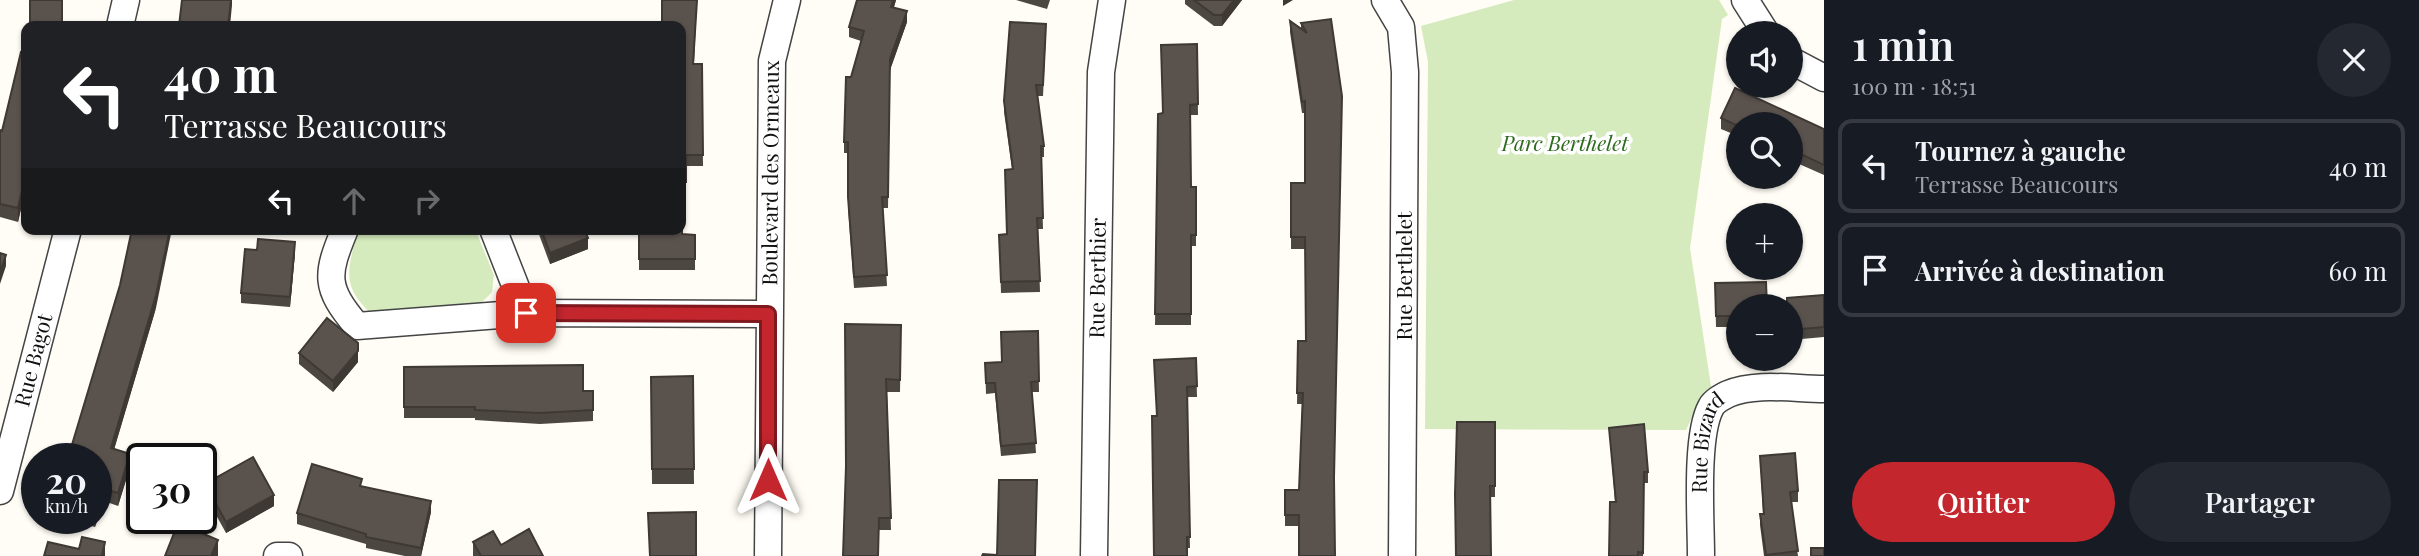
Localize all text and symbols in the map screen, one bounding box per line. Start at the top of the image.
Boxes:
text: 1 min [1852,16,1954,72]
map controls [1726,21,1803,371]
button: sound [1726,21,1803,98]
button: close [2317,23,2391,97]
text: 40 m [164,40,277,105]
icon: left [49,49,140,140]
street label: Boulevard des Ormeaux [754,60,784,286]
text: 100 m · 18:51 [1852,70,1976,101]
text: Terrasse Beaucours [164,103,447,146]
button: search [1726,112,1803,189]
park label: Parc Berthelet [1501,128,1629,156]
text: Tournez à gauche [1915,133,2126,168]
icon: left [1856,147,1894,185]
text: 40 m [2329,149,2387,184]
text: Terrasse Beaucours [1915,168,2118,199]
icon: left [262,182,300,220]
icon: ahead [335,182,373,220]
icon: right [408,182,446,220]
button: + [1726,203,1803,280]
street label: Rue Berthelet [1389,211,1417,340]
street label: Rue Berthier [1081,217,1111,339]
icon: arrive [1856,251,1894,289]
text: Arrivée à destination [1915,253,2165,288]
text: 60 m [2328,253,2387,288]
pin [496,283,556,343]
icon: arrive [507,294,545,332]
button: − [1726,294,1803,371]
street label: Rue Bagot [6,310,58,409]
street label: Rue Bizard [1684,384,1729,493]
speed limit sign: 30 [126,443,217,534]
position arrow [731,443,805,517]
text: 20 [46,456,87,503]
button: Quitter [1852,462,2115,542]
button: Partager [2129,462,2391,542]
text: km/h [45,494,88,518]

